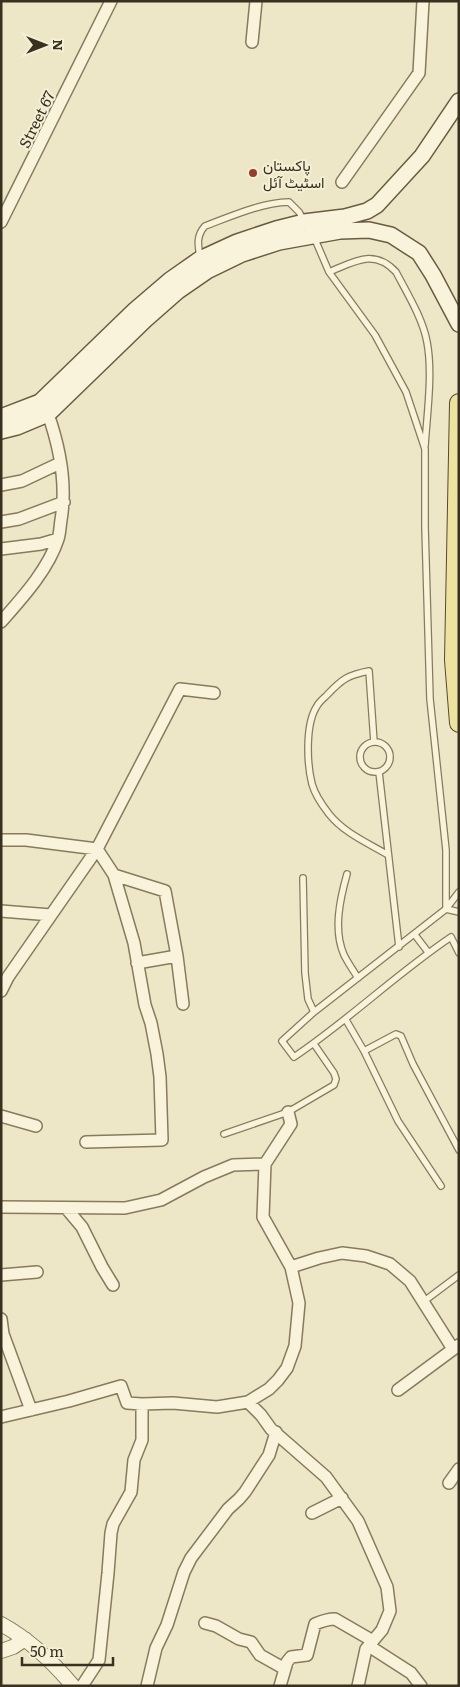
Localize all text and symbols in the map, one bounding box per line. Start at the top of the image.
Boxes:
north arrow [20,20,70,70]
text: N [49,39,69,51]
street label: Street 67 [12,86,60,152]
place label: پاکستان اسٹیٹ آئل [263,153,325,193]
marker: پاکستان اسٹیٹ آئل [247,167,259,179]
scale bar [22,1634,114,1666]
text: 50 m [30,1639,64,1662]

